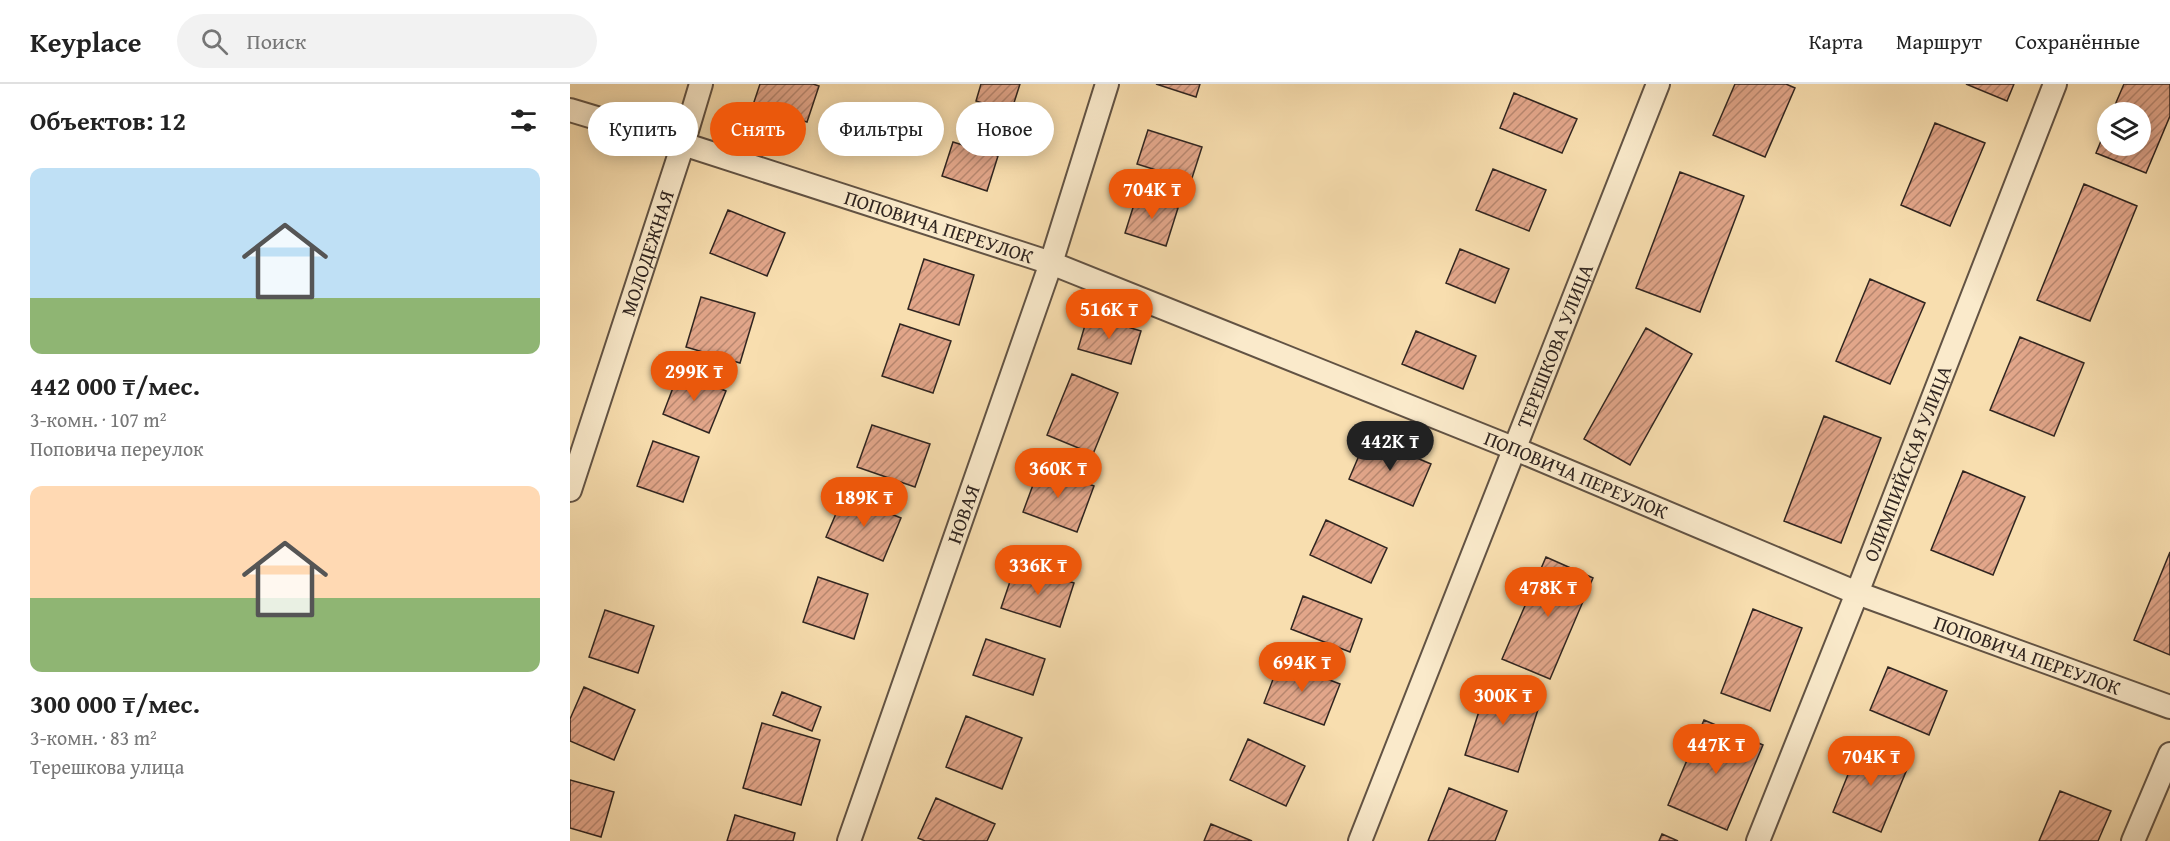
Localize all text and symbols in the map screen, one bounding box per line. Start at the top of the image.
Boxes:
search box [177,14,597,68]
text: Keyplace [30,21,141,62]
icon: search [198,25,231,58]
text: Поиск [246,25,306,57]
text: Карта [1809,26,1863,57]
text: Маршрут [1896,26,1982,57]
text: Сохранённые [2015,26,2140,57]
text: Объектов: 12 [30,101,186,140]
chip: Купить [588,102,698,156]
chip: Снять [710,102,806,156]
chip: Фильтры [818,102,944,156]
chip: Новое [956,102,1054,156]
map controls [2097,102,2151,156]
button: layers [2097,102,2151,156]
icon: filters [507,104,540,137]
pin: 704K ₸ [1103,169,1201,220]
text: 704K ₸ [1123,174,1181,203]
street label: ПОПОВИЧА ПЕРЕУЛОК [841,182,1038,271]
street label: МОЛОДЕЖНАЯ [613,186,681,320]
icon: home [231,207,339,315]
street label: ТЕРЕШКОВА УЛИЦА [1509,259,1600,432]
pin: 516K ₸ [1060,289,1158,340]
text: 516K ₸ [1080,294,1138,323]
pin: 299K ₸ [645,351,743,402]
text: 299K ₸ [665,356,723,385]
street label: ОЛИМПИЙСКАЯ УЛИЦА [1856,361,1958,566]
text: 442 000 ₸/мес. [30,366,200,405]
text: 3-комн. · 107 m² [30,405,166,434]
pin: 442K ₸ [1341,421,1439,472]
street label: ПОПОВИЧА ПЕРЕУЛОК [1480,423,1673,526]
text: 442K ₸ [1361,426,1419,455]
text: Поповича переулок [30,434,204,463]
pin: 360K ₸ [1009,448,1107,499]
text: 360K ₸ [1029,453,1087,482]
pin: 189K ₸ [815,477,913,528]
street label: НОВАЯ [939,481,986,548]
text: 189K ₸ [835,482,893,511]
icon: home [231,525,339,633]
pin: 336K ₸ [989,545,1087,596]
text: 336K ₸ [1009,550,1067,579]
pin: 478K ₸ [1499,567,1597,618]
text: 478K ₸ [1519,572,1577,601]
street label: ПОПОВИЧА ПЕРЕУЛОК [1930,607,2126,702]
pin: 694K ₸ [1253,642,1351,693]
text: 694K ₸ [1273,647,1331,676]
pin: 300K ₸ [1454,675,1552,726]
text: 300K ₸ [1474,680,1532,709]
text: 300 000 ₸/мес. [30,684,200,723]
text: 3-комн. · 83 m² [30,723,157,752]
pin: 447K ₸ [1667,724,1765,775]
text: 447K ₸ [1687,729,1745,758]
pin: 704K ₸ [1822,736,1920,787]
text: 704K ₸ [1842,741,1900,770]
text: Терешкова улица [30,752,184,781]

